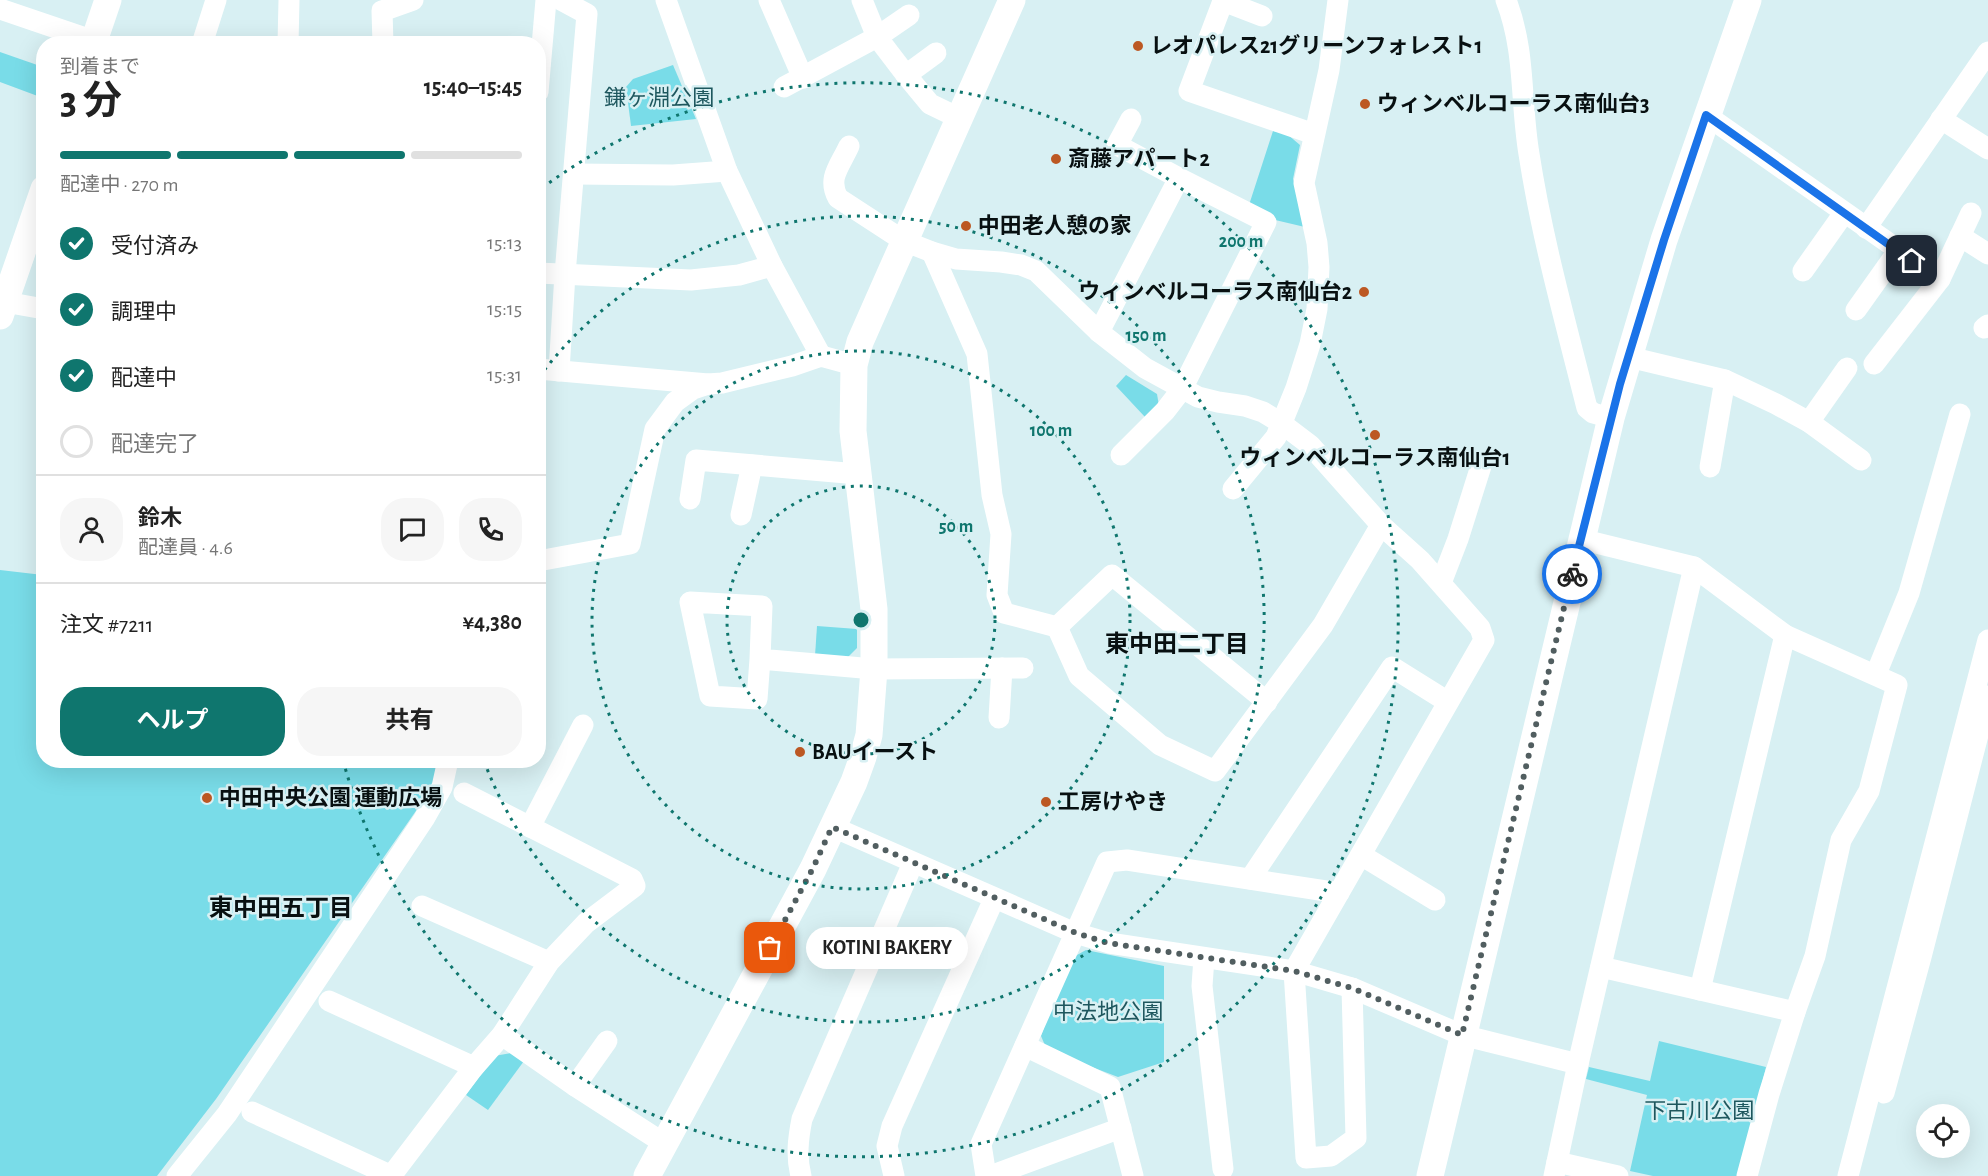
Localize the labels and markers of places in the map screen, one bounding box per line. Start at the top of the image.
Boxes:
place label: レオパレス21グリーンフォレスト1 [1150,33,1482,57]
marker: レオパレス21グリーンフォレスト1 [1131,39,1145,53]
place label: ウィンベルコーラス南仙台3 [1377,92,1650,115]
marker: ウィンベルコーラス南仙台3 [1358,97,1372,111]
place label: 斎藤アパート2 [1068,147,1210,170]
marker: 斎藤アパート2 [1049,152,1063,166]
place label: 中田老人憩の家 [978,214,1132,237]
marker: 中田老人憩の家 [959,219,973,233]
pin [1886,235,1937,286]
place label: ウィンベルコーラス南仙台2 [1079,280,1352,303]
marker: ウィンベルコーラス南仙台2 [1357,285,1371,299]
marker: ウィンベルコーラス南仙台1 [1368,428,1382,442]
place label: ウィンベルコーラス南仙台1 [1239,446,1511,469]
centre of rings [851,610,871,630]
place label: BAUイースト [812,741,938,763]
marker: BAUイースト [793,745,807,759]
place label: 中田中央公園 運動広場 [219,786,442,809]
place label: 工房けやき [1058,790,1168,813]
marker: 中田中央公園 運動広場 [200,791,214,805]
marker: 工房けやき [1039,795,1053,809]
pin [744,922,795,973]
callout: KOTINI BAKERY [806,927,968,969]

